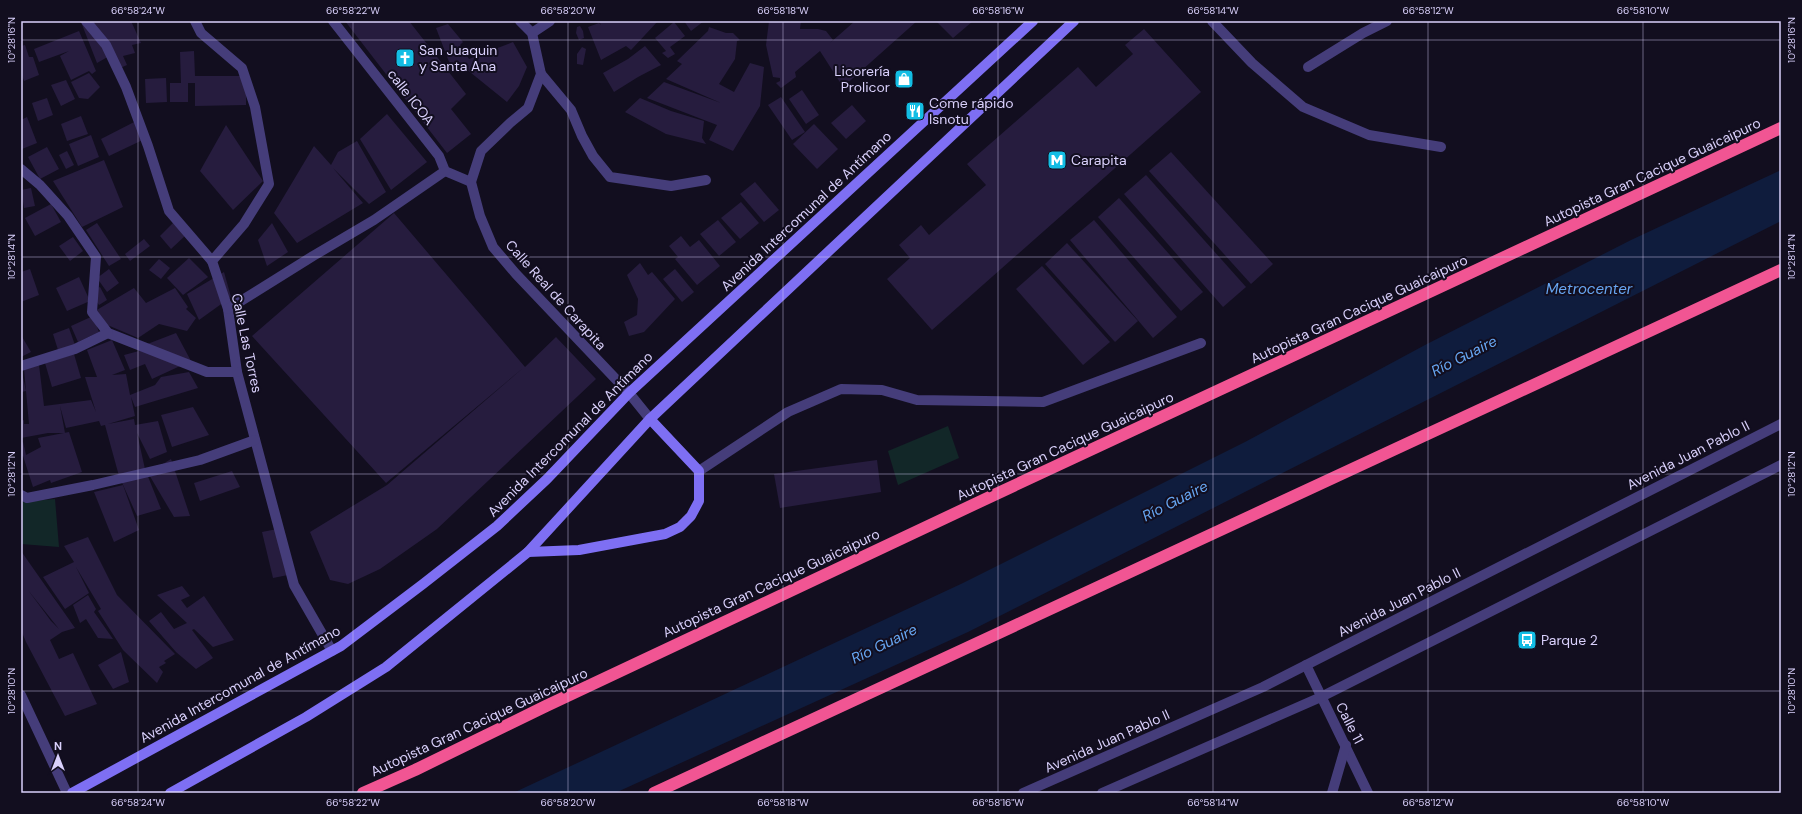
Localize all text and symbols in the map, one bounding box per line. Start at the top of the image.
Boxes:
text: 66°58'24"W [111,4,165,17]
text: 66°58'22"W [326,4,380,17]
text: 66°58'20"W [541,4,596,17]
text: 66°58'18"W [757,4,809,17]
text: 66°58'16"W [972,4,1024,17]
text: 66°58'14"W [1187,4,1239,17]
text: 66°58'12"W [1402,4,1454,17]
text: 66°58'10"W [1617,4,1669,17]
text: 10°28'16"N [5,17,18,63]
text: 10°28'16"N [1785,17,1798,63]
place label: San Juaquin y Santa Ana [419,41,497,75]
church icon: San Juaquin y Santa Ana [394,47,416,69]
place label: Licorería Prolicor [834,62,890,96]
street label: calle ICOA [383,65,439,129]
shop icon: Licorería Prolicor [893,68,915,90]
place label: Come rápido Isnotu [929,94,1014,128]
restaurant icon: Come rápido Isnotu [904,100,926,122]
street label: Autopista Gran Cacique Guaicaipuro [1540,114,1764,230]
street label: Avenida Intercomunal de Antímano [717,127,895,295]
metro station icon: Carapita [1046,149,1068,171]
place label: Carapita [1071,151,1127,169]
text: 10°28'14"N [5,234,18,280]
text: 10°28'14"N [1785,234,1798,280]
street label: Calle Real de Carapita [502,236,610,354]
street label: Autopista Gran Cacique Guaicaipuro [1247,251,1471,367]
water label: Metrocenter [1546,279,1633,299]
street label: Calle Las Torres [228,292,266,394]
water label: Río Guaire [1428,331,1501,381]
street label: Avenida Intercomunal de Antímano [483,347,657,521]
street label: Autopista Gran Cacique Guaicaipuro [953,388,1177,504]
street label: Avenida Juan Pablo II [1624,416,1752,494]
text: 10°28'12"N [5,451,18,497]
text: 10°28'12"N [1785,451,1798,497]
water label: Río Guaire [1139,476,1212,526]
street label: Autopista Gran Cacique Guaicaipuro [659,525,883,641]
street label: Avenida Juan Pablo II [1335,563,1463,641]
water label: Río Guaire [848,619,921,669]
street label: Avenida Intercomunal de Antímano [137,621,343,747]
bus stop icon: Parque 2 [1516,629,1538,651]
place label: Parque 2 [1541,631,1598,649]
street label: Autopista Gran Cacique Guaicaipuro [367,664,591,780]
text: 10°28'10"N [5,668,18,714]
text: 10°28'10"N [1785,668,1798,714]
street label: Calle 11 [1332,699,1368,747]
street label: Avenida Juan Pablo II [1042,705,1172,777]
north arrow [38,736,78,776]
text: N [54,739,62,753]
text: 66°58'24"W [111,796,165,809]
text: 66°58'22"W [326,796,380,809]
text: 66°58'20"W [541,796,596,809]
text: 66°58'18"W [757,796,809,809]
text: 66°58'16"W [972,796,1024,809]
text: 66°58'14"W [1187,796,1239,809]
text: 66°58'12"W [1402,796,1454,809]
text: 66°58'10"W [1617,796,1669,809]

